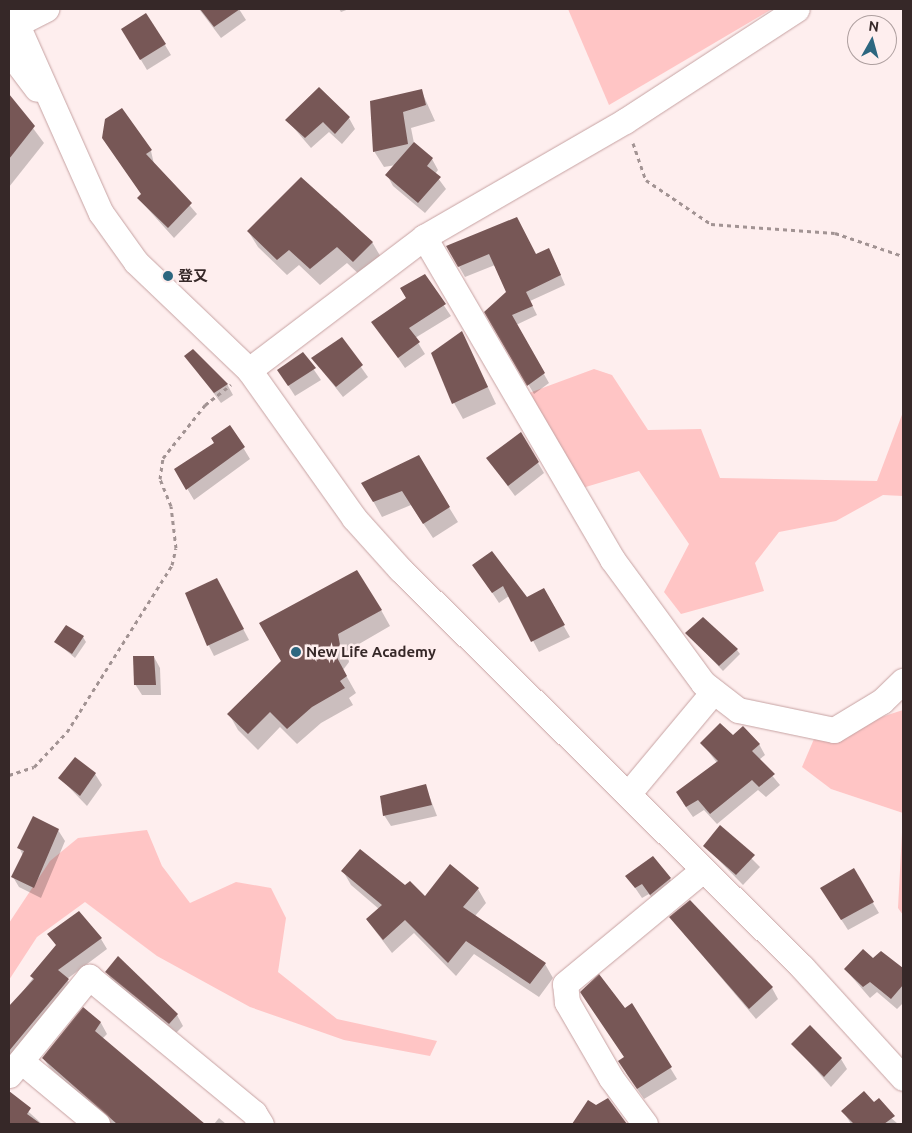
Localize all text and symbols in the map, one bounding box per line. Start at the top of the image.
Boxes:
north arrow [847,15,897,65]
text: N [868,18,880,35]
place label: 登又 [178,267,208,285]
marker: 登又 [162,270,174,282]
place label: New Life Academy [306,643,436,661]
marker: New Life Academy [290,646,302,658]

